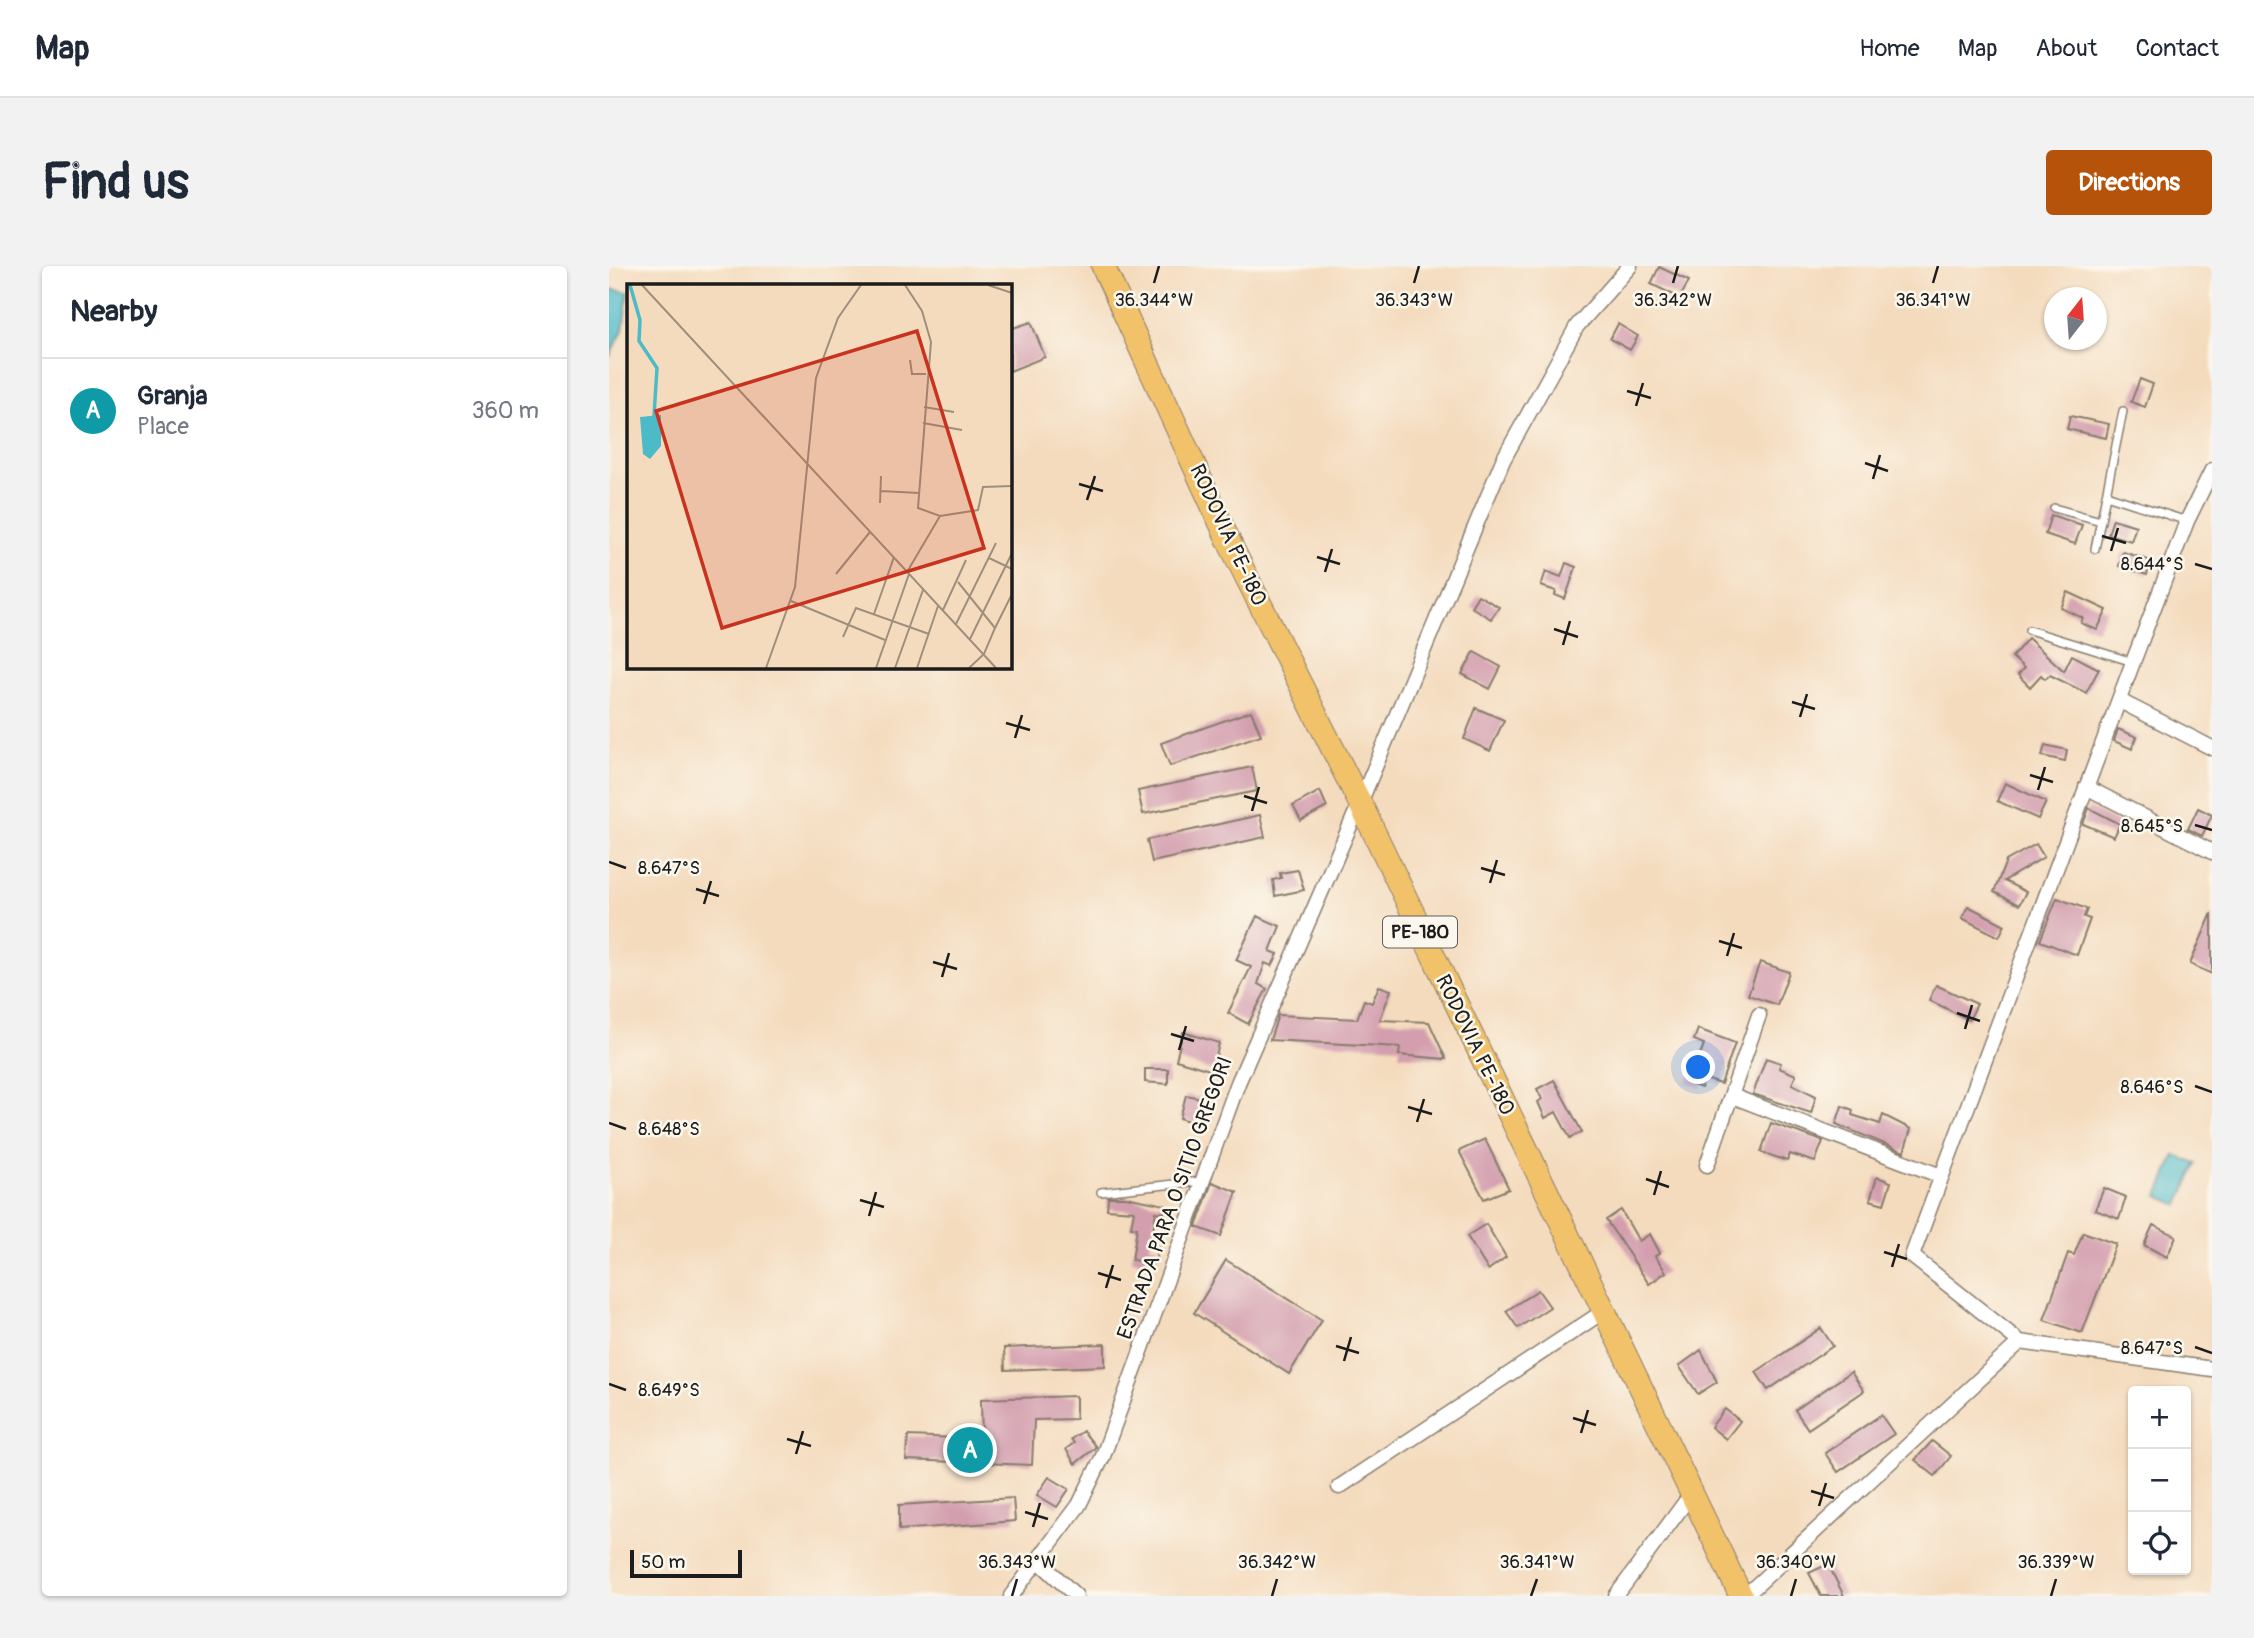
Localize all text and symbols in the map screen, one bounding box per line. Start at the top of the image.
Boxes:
text: Map [35,28,90,69]
text: Home [1859,34,1920,63]
text: Map [1958,34,1998,63]
text: About [2036,34,2098,63]
text: Contact [2136,34,2219,63]
button: Directions [2046,150,2212,215]
text: Find us [42,152,189,213]
inset map [627,284,1011,668]
north arrow [2044,287,2107,350]
text: 36.344°W [1115,289,1193,312]
text: 36.343°W [1375,289,1453,312]
text: 36.342°W [1634,289,1712,312]
text: 36.341°W [1895,289,1971,312]
text: Nearby [70,293,157,330]
text: Granja [137,380,208,412]
text: A [86,396,100,425]
text: 360 m [472,396,539,425]
text: Place [137,412,189,441]
street label: RODOVIA PE-180 [1183,460,1273,610]
text: 8.644°S [2121,553,2183,576]
text: 8.645°S [2121,815,2183,838]
text: 8.647°S [638,857,700,880]
road number: PE-180 [1383,916,1457,947]
street label: RODOVIA PE-180 [1429,970,1521,1120]
your location [1681,1050,1715,1084]
street label: ESTRADA PARA O SITIO GREGORI [1111,1053,1239,1343]
text: 8.646°S [2121,1076,2183,1099]
text: 8.648°S [638,1118,700,1141]
text: 8.647°S [2121,1337,2183,1360]
text: 8.649°S [638,1379,700,1402]
map controls [2128,1386,2191,1575]
button: + [2128,1386,2191,1449]
pin: A [947,1424,993,1476]
button: − [2128,1449,2191,1512]
button: locate [2128,1512,2191,1575]
scale bar [630,1547,742,1579]
text: 50 m [641,1550,685,1574]
text: 36.343°W [978,1551,1056,1574]
text: 36.342°W [1238,1551,1316,1574]
text: 36.341°W [1499,1551,1575,1574]
text: 36.340°W [1756,1551,1836,1574]
text: 36.339°W [2017,1551,2095,1574]

